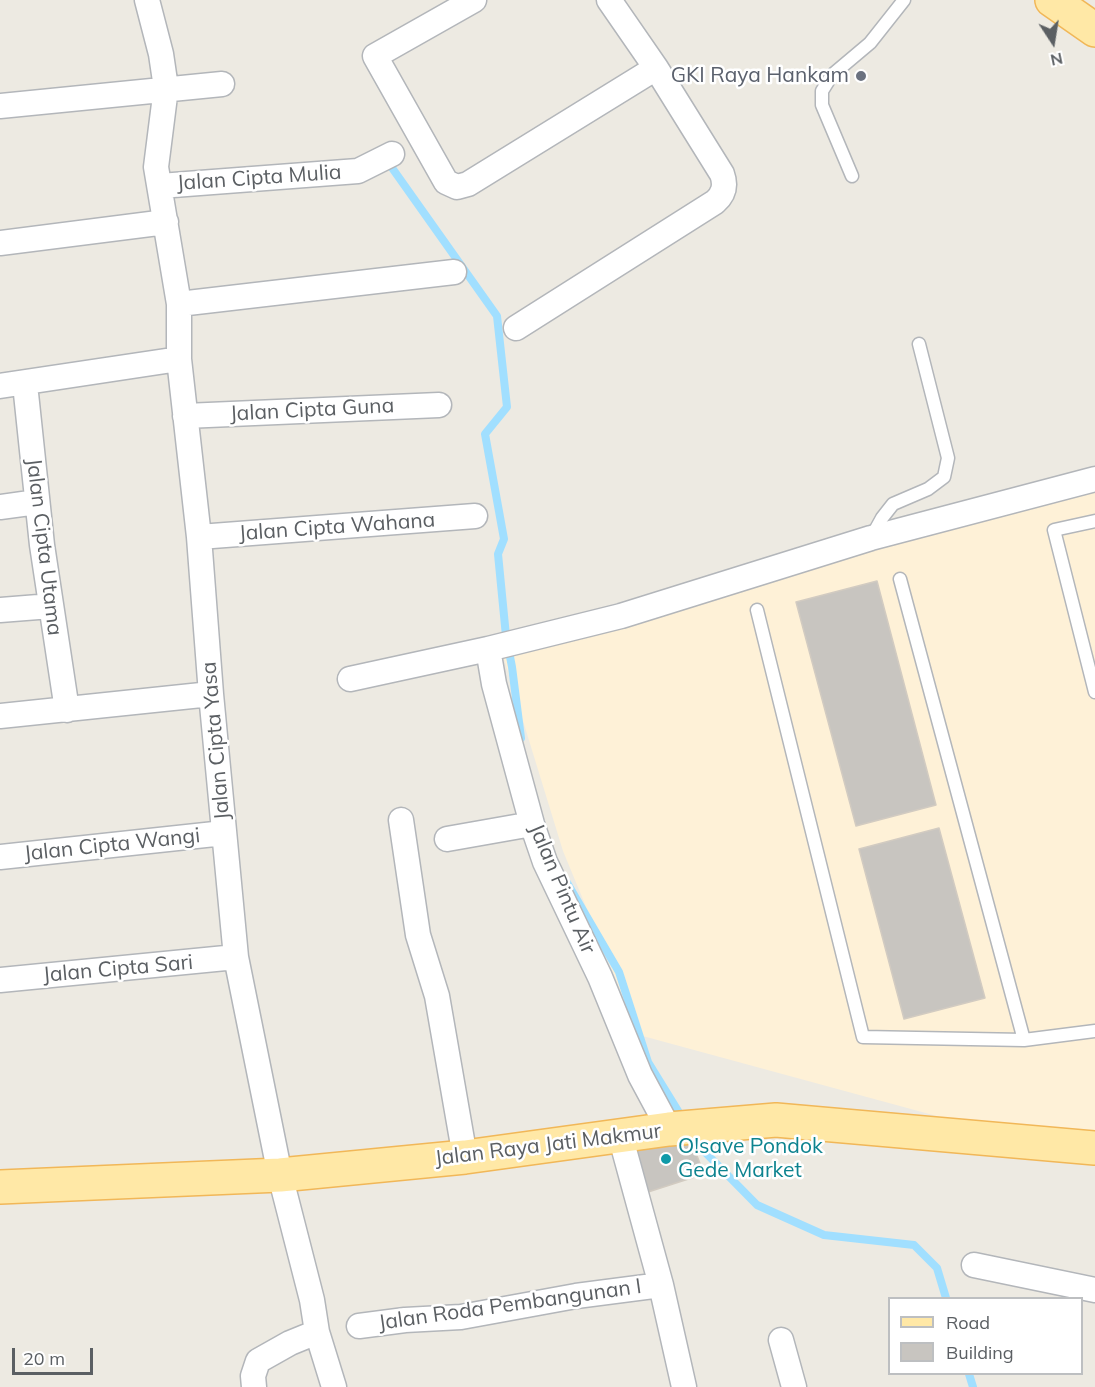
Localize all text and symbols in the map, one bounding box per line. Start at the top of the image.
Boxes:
north arrow [1023,12,1083,72]
text: N [1049,49,1065,71]
place label: GKI Raya Hankam [671,63,849,89]
marker: GKI Raya Hankam [854,69,868,83]
street label: Jalan Cipta Mulia [176,160,342,196]
street label: Jalan Cipta Guna [229,393,395,427]
street label: Jalan Cipta Utama [21,457,67,637]
street label: Jalan Cipta Wahana [238,508,436,546]
street label: Jalan Cipta Yasa [197,661,235,821]
street label: Jalan Pintu Air [523,820,601,958]
street label: Jalan Cipta Wangi [23,823,201,867]
street label: Jalan Cipta Sari [42,950,194,988]
street label: Jalan Raya Jati Makmur [433,1119,663,1171]
place label: O!save Pondok Gede Market [678,1134,823,1184]
marker: O!save Pondok Gede Market [659,1152,673,1166]
street label: Jalan Roda Pembangunan I [377,1274,643,1336]
legend [888,1297,1083,1375]
text: Road [946,1311,990,1334]
scale bar [15,1336,96,1374]
text: Building [946,1341,1014,1364]
text: 20 m [23,1347,65,1370]

